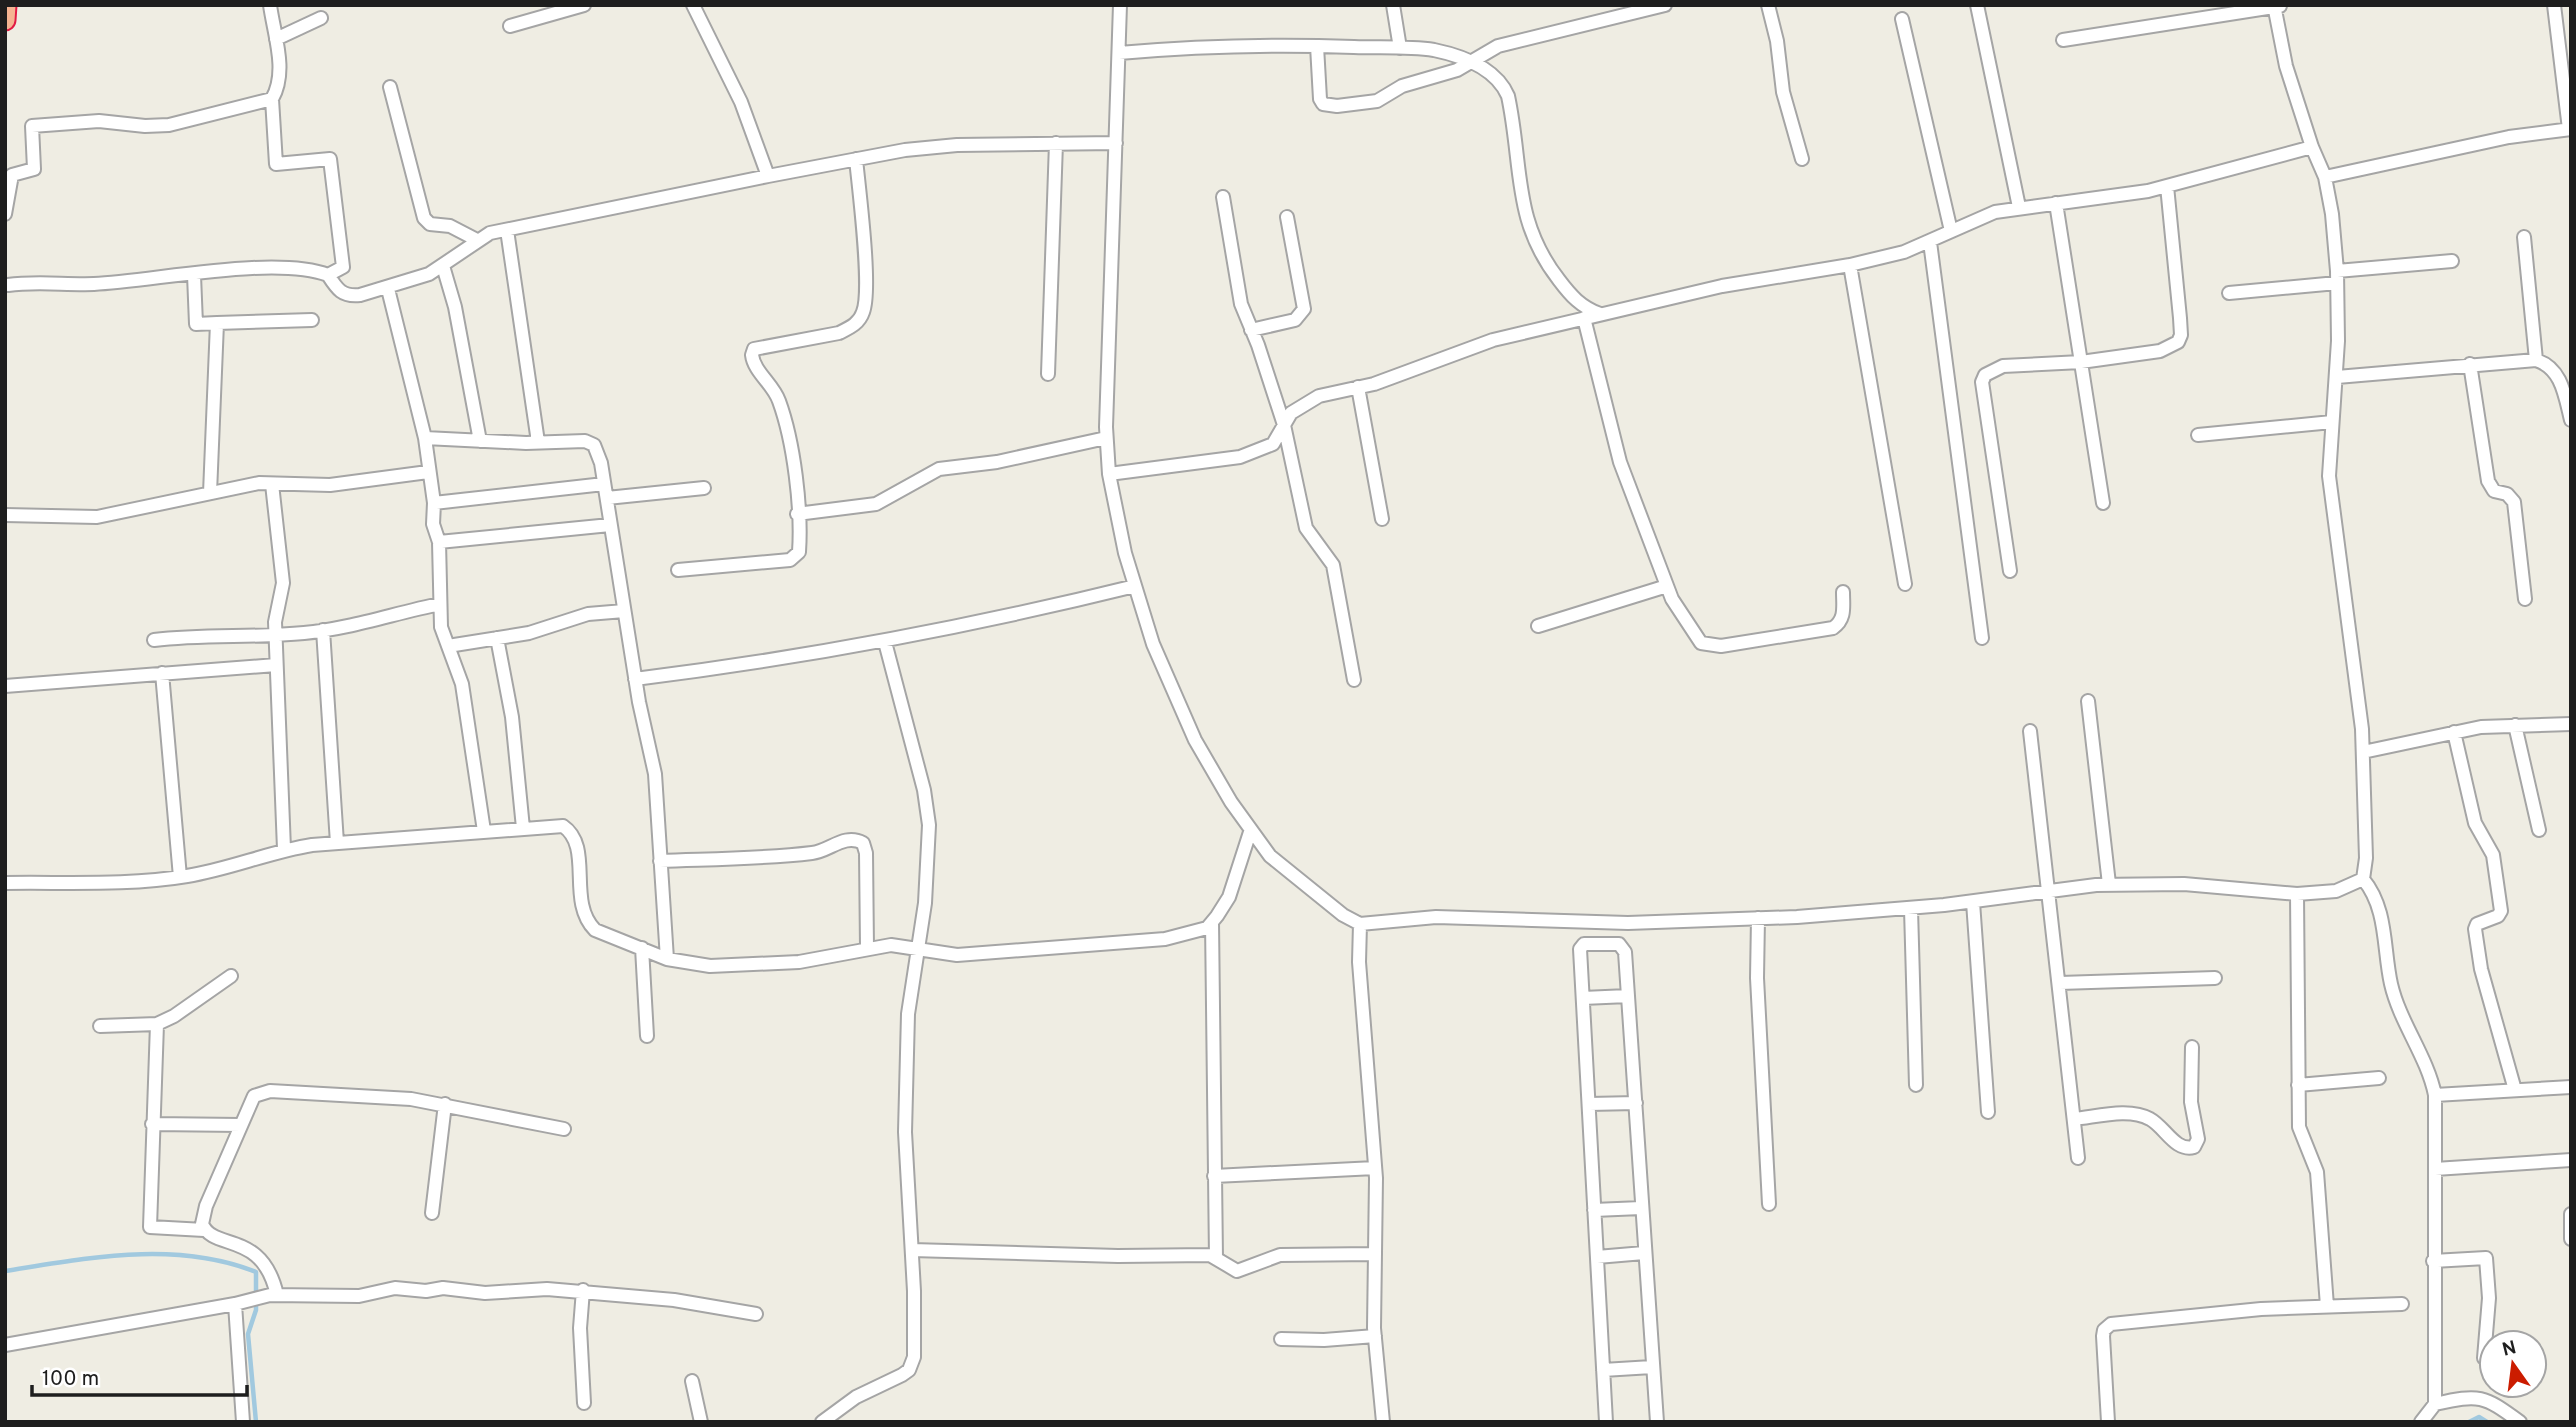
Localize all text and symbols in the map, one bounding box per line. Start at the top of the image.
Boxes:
north arrow [2478,1329,2548,1399]
text: N [2500,1336,2519,1363]
scale bar [32,1354,247,1398]
text: 100 m [42,1366,99,1393]

